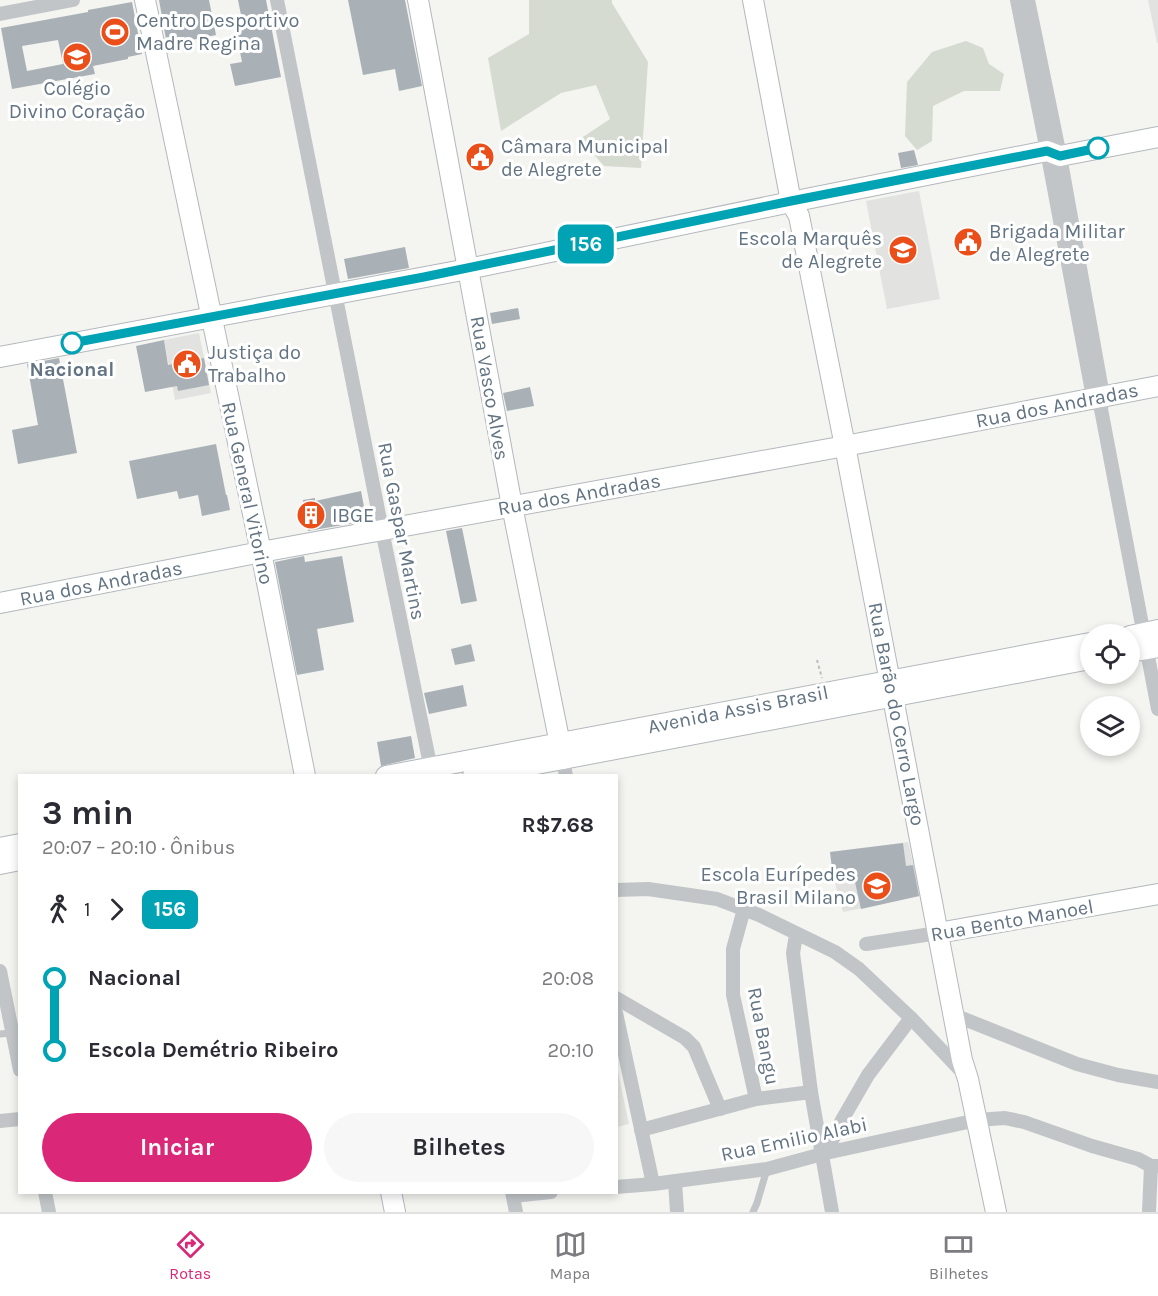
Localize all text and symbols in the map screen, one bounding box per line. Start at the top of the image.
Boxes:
place label: Centro Desportivo Madre Regina [136,9,299,55]
sports icon: Centro Desportivo Madre Regina [99,16,131,48]
school or university icon: Colégio Divino Coração [61,41,93,73]
place label: Colégio Divino Coração [9,77,145,123]
place label: Câmara Municipal de Alegrete [501,135,669,181]
unlabelled marker [1087,137,1109,159]
public building icon: Câmara Municipal de Alegrete [464,141,496,173]
place label: Brigada Militar de Alegrete [989,220,1126,266]
line badge: 156 [552,224,620,264]
public building icon: Brigada Militar de Alegrete [952,226,984,258]
place label: Escola Marquês de Alegrete [738,227,882,273]
text: 156 [570,232,602,256]
school or university icon: Escola Marquês de Alegrete [887,234,919,266]
street label: Rua Vasco Alves [465,314,514,462]
marker: Nacional [61,332,83,354]
place label: Justiça do Trabalho [208,341,301,387]
public building icon: Justiça do Trabalho [171,348,203,380]
place label: Nacional [30,358,114,381]
street label: Rua dos Andradas [974,378,1140,433]
street label: Rua General Vitorino [217,400,278,586]
street label: Rua Gaspar Martins [373,440,430,622]
street label: Rua dos Andradas [496,469,662,520]
building icon: IBGE [295,499,327,531]
place label: IBGE [332,504,374,527]
street label: Rua dos Andradas [18,556,184,611]
street label: Rua Barão do Cerro Largo [864,600,929,828]
map controls [1080,624,1140,756]
button: locate [1080,624,1140,684]
street label: Avenida Assis Brasil [646,681,830,738]
button: layers [1080,696,1140,756]
text: 3 min [42,794,134,832]
text: R$7.68 [521,812,594,838]
text: 20:07 – 20:10 · Ônibus [42,836,235,859]
place label: Escola Eurípedes Brasil Milano [701,863,856,909]
school or university icon: Escola Eurípedes Brasil Milano [861,870,893,902]
icon: walk [42,893,75,926]
icon: forward [100,893,133,926]
street label: Rua Bento Manoel [929,895,1095,946]
text: 156 [154,897,186,921]
text: 1 [84,898,91,921]
text: Nacional [88,965,181,991]
text: 20:08 [542,967,594,990]
street label: Rua Bangu [743,985,784,1087]
text: Escola Demétrio Ribeiro [88,1037,338,1063]
text: 20:10 [547,1039,594,1062]
button: Iniciar [42,1113,312,1182]
button: Bilhetes [324,1113,594,1182]
street label: Rua Emilio Alabi [719,1113,869,1166]
tab: Rotas [169,1228,211,1283]
tab: Mapa [550,1228,590,1283]
tab: Bilhetes [929,1228,989,1283]

